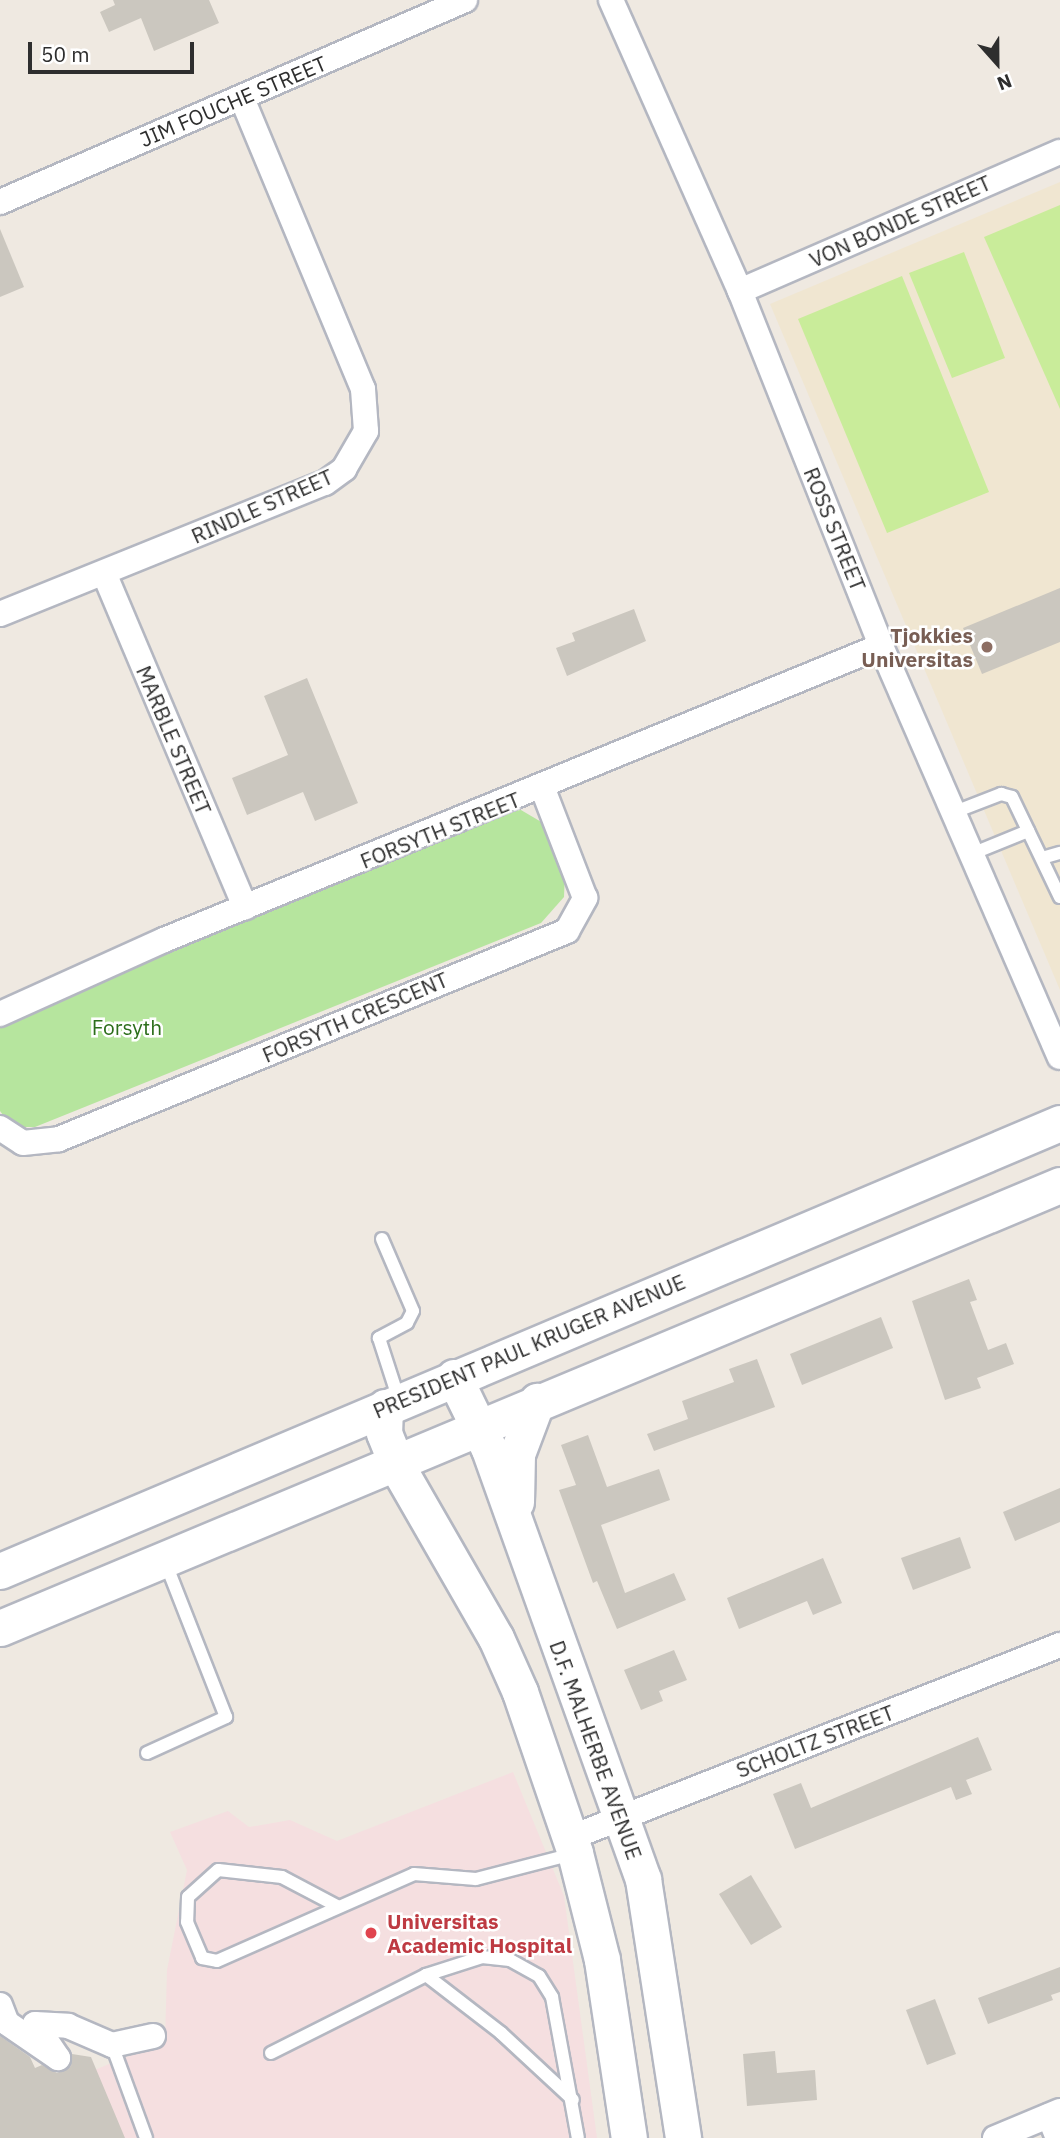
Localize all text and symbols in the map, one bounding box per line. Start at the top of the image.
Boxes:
scale bar [32,28,198,72]
north arrow [962,28,1032,98]
text: 50 m [41,40,90,68]
street label: JIM FOUCHE STREET [136,50,330,152]
text: N [994,69,1015,96]
street label: VON BONDE STREET [805,170,995,272]
street label: ROSS STREET [799,463,871,595]
street label: RINDLE STREET [187,464,337,548]
place label: Tjokkies Universitas [861,622,973,672]
marker: Tjokkies Universitas [979,639,995,655]
street label: MARBLE STREET [131,662,217,818]
street label: FORSYTH STREET [357,786,523,874]
street label: FORSYTH CRESCENT [258,967,452,1067]
park label: Forsyth [92,1014,162,1040]
street label: PRESIDENT PAUL KRUGER AVENUE [369,1269,689,1423]
street label: D.F. MALHERBE AVENUE [545,1637,647,1863]
street label: SCHOLTZ STREET [733,1699,897,1783]
place label: Universitas Academic Hospital [387,1908,572,1958]
marker: Universitas Academic Hospital [361,1923,381,1943]

